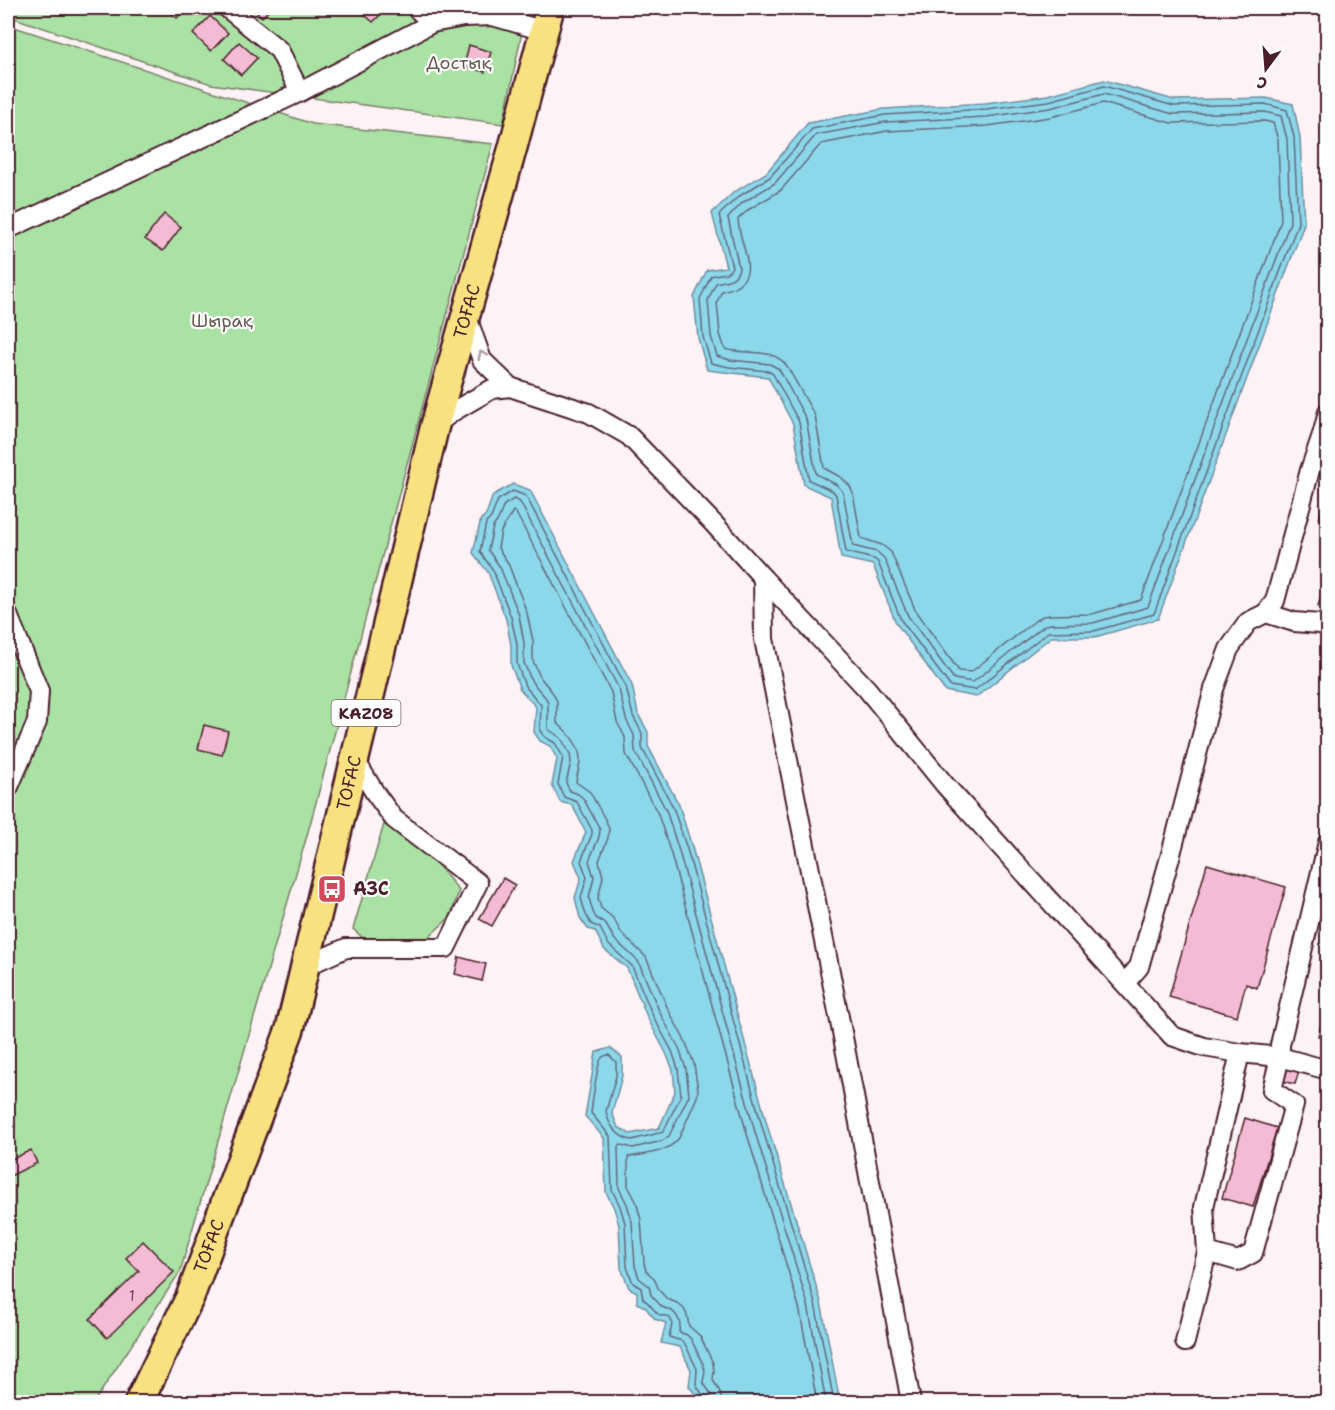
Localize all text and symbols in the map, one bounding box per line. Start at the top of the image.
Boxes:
north arrow [1236,39,1296,99]
park label: Достық [426,51,492,75]
text: С [1254,71,1270,94]
street label: ТОҒАС [448,281,486,341]
park label: Шырақ [191,309,253,333]
one-way arrow [477,350,489,361]
road number: KAZ08 [332,700,400,726]
street label: ТОҒАС [331,753,367,813]
bus stop icon: АЗС [316,873,348,905]
place label: АЗС [353,877,389,901]
street label: ТОҒАС [188,1216,230,1276]
house number: 1 [129,1286,135,1306]

